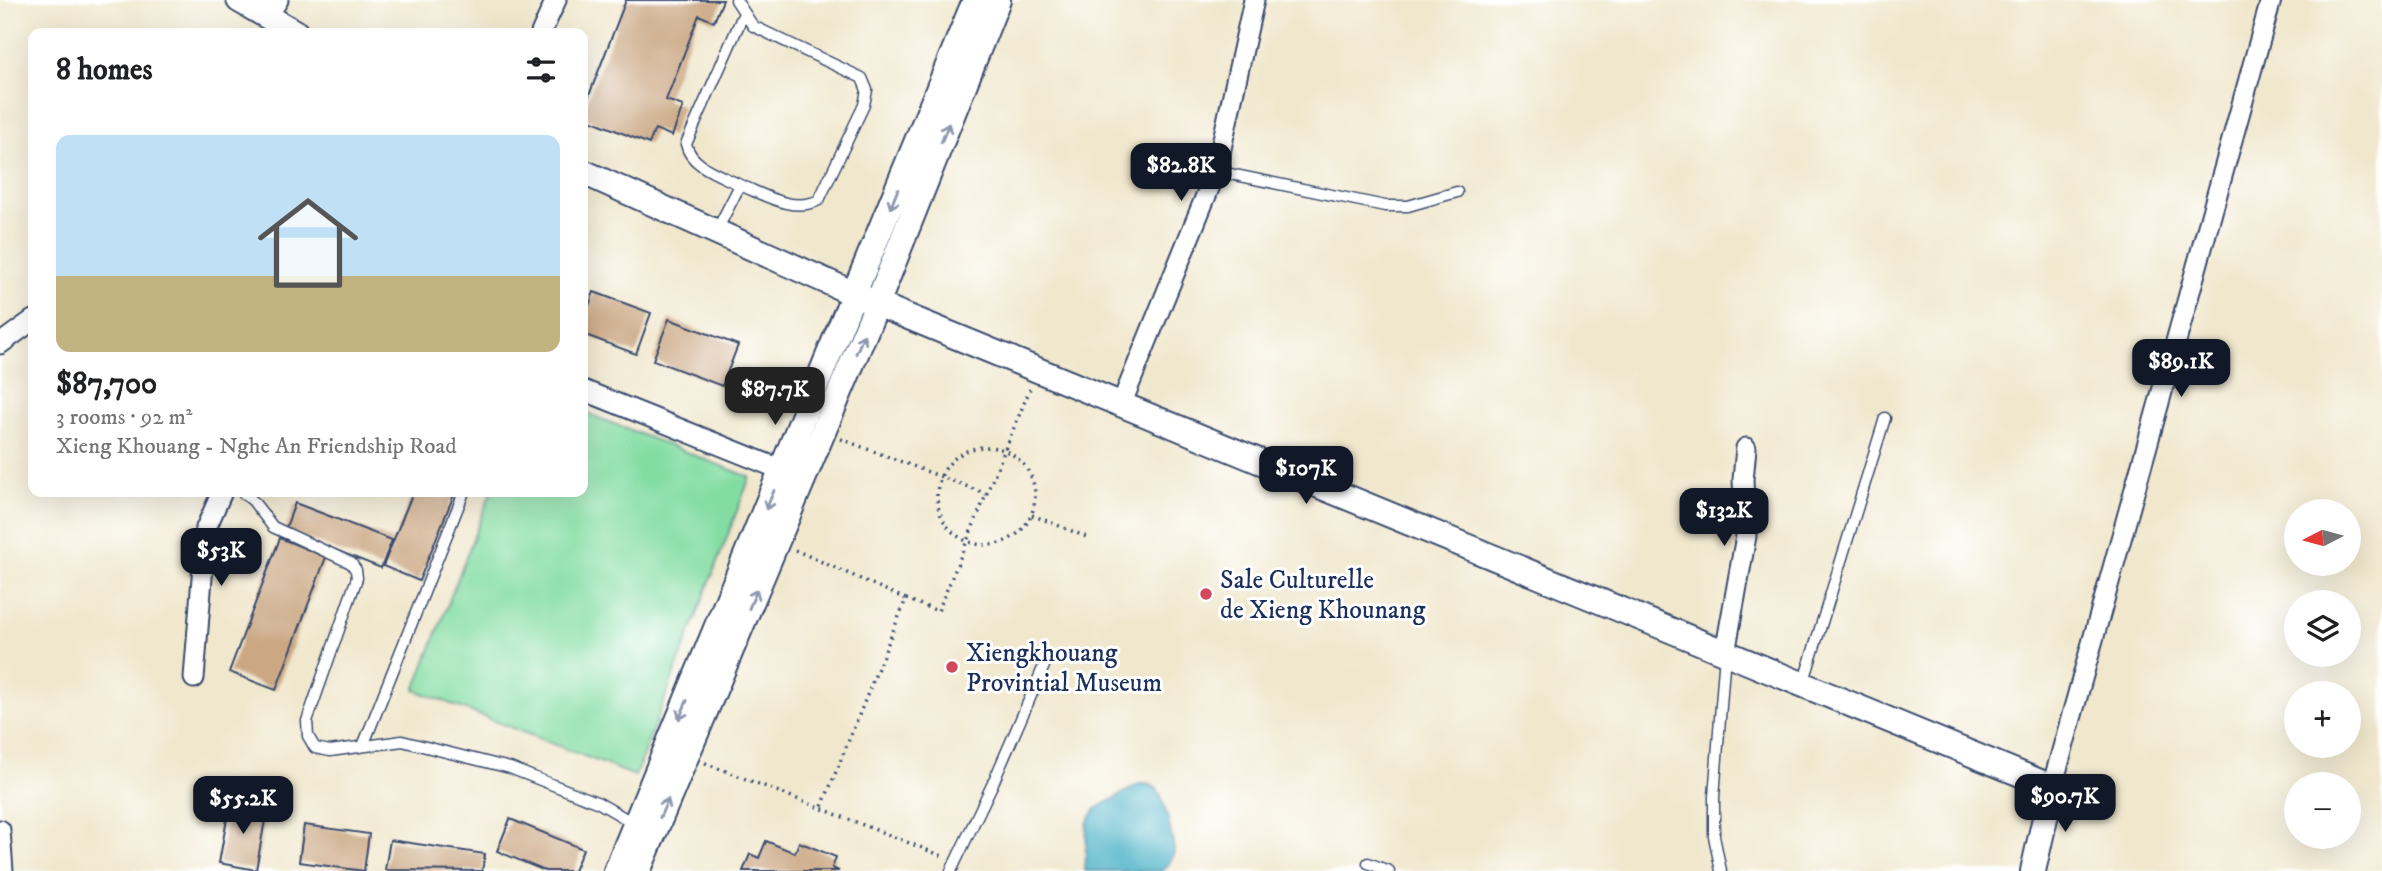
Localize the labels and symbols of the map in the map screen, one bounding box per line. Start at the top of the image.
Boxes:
one-way arrow [940,122,953,144]
pin: $82.8K [1124,144,1238,203]
one-way arrow [886,188,899,209]
one-way arrow [854,334,867,355]
pin: $89.1K [2124,340,2238,399]
pin: $87.7K [718,368,832,427]
pin: $107K [1257,447,1355,506]
one-way arrow [763,489,776,510]
pin: $132K [1675,489,1773,548]
north arrow [2284,499,2361,576]
pin: $53K [180,528,262,588]
place label: Sale Culturelle de Xieng Khounang [1220,564,1426,627]
marker: Sale Culturelle de Xieng Khounang [1198,586,1214,602]
one-way arrow [747,588,760,610]
place label: Xiengkhouang Provintial Museum [966,637,1162,700]
marker: Xiengkhouang Provintial Museum [944,659,960,675]
one-way arrow [675,699,688,721]
pin: $90.7K [2008,774,2122,834]
pin: $55.2K [186,776,300,836]
one-way arrow [658,798,671,819]

